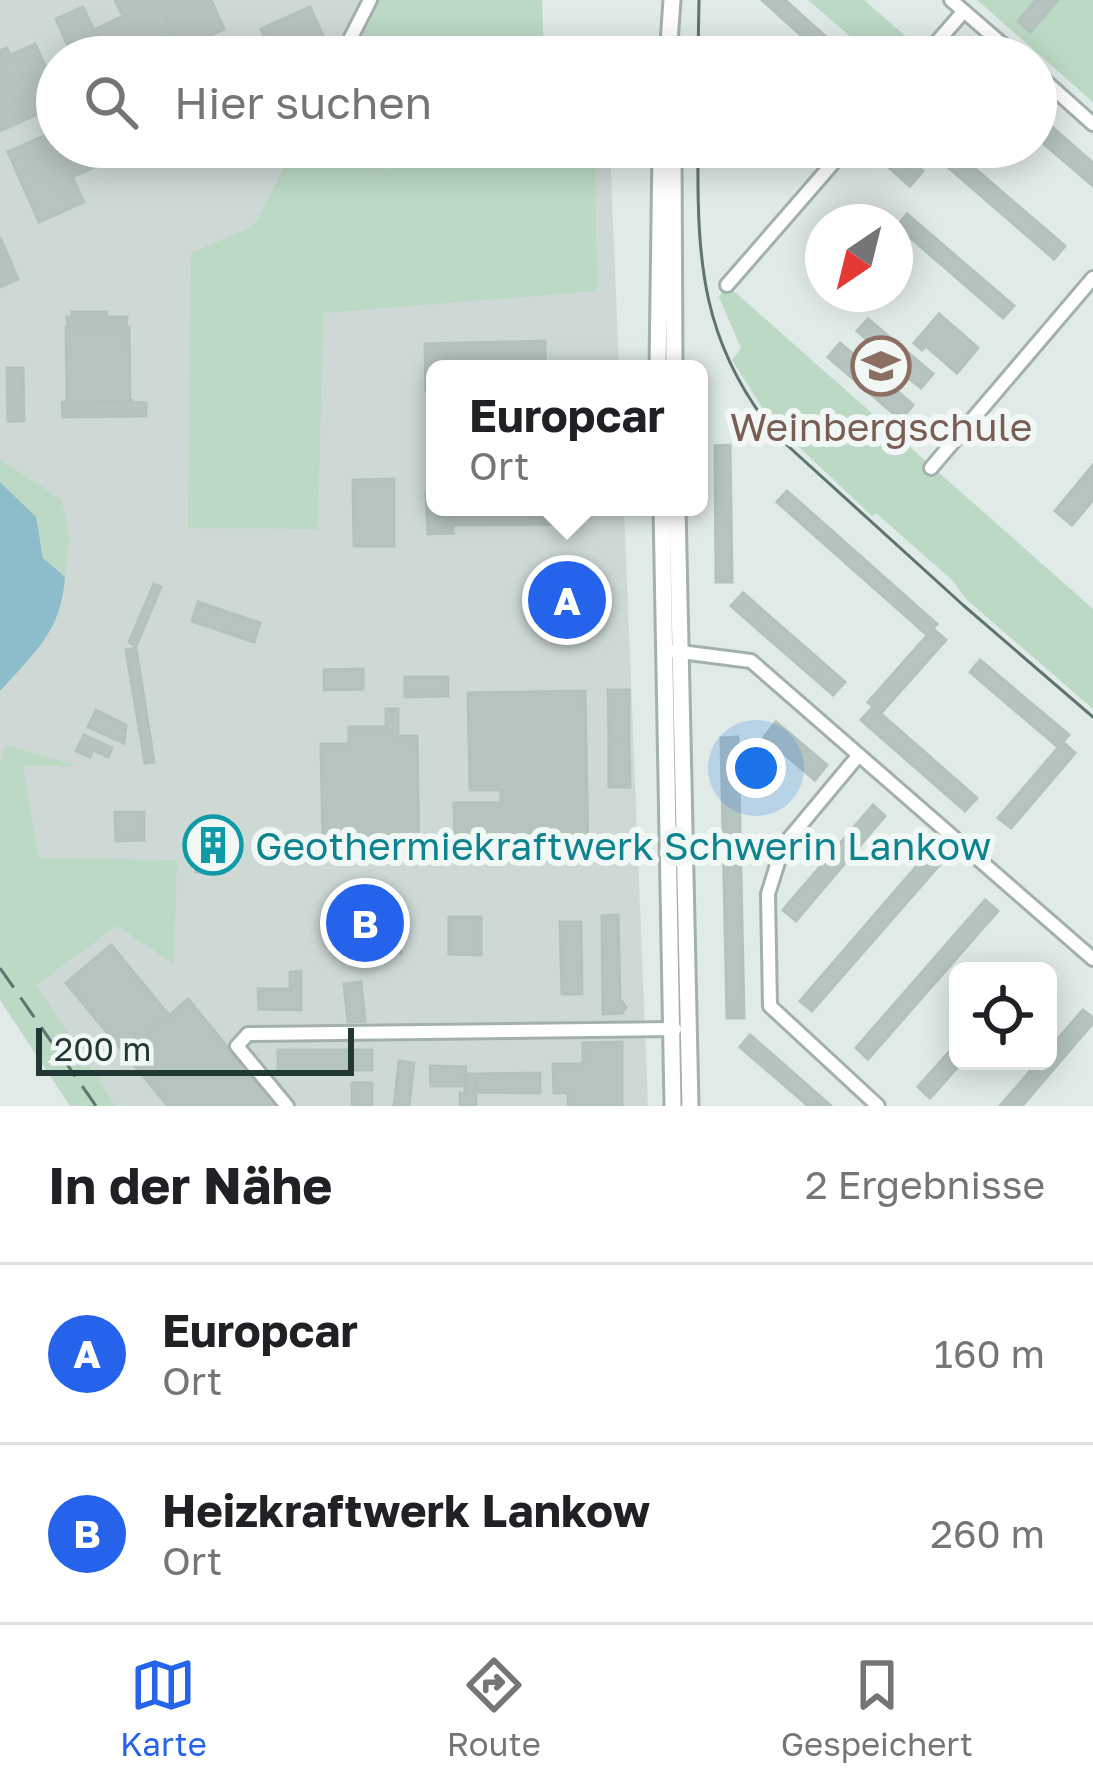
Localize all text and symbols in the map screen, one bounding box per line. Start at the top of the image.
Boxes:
search box [36,36,1057,168]
icon: search [78,69,144,135]
text: Hier suchen [174,75,432,129]
north arrow [805,204,913,312]
school or university icon: Weinbergschule [850,335,912,397]
popup [426,360,708,516]
text: Europcar [469,388,665,442]
place label: Weinbergschule [730,403,1032,450]
text: Ort [469,442,529,489]
pin: A [528,555,606,645]
your location [726,738,786,798]
building icon: Geothermiekraftwerk Schwerin Lankow [182,814,244,876]
place label: Geothermiekraftwerk Schwerin Lankow [255,822,991,869]
pin: B [326,878,404,968]
map controls [949,962,1057,1070]
button: locate [949,962,1057,1070]
scale bar [36,1022,354,1075]
text: 200 m [54,1029,152,1068]
text: In der Nähe [48,1154,332,1215]
text: 2 Ergebnisse [805,1161,1045,1208]
text: Europcar [162,1303,358,1357]
text: A [73,1330,101,1377]
text: 160 m [934,1330,1045,1377]
text: Ort [162,1357,222,1404]
text: Heizkraftwerk Lankow [162,1483,650,1537]
text: B [73,1510,101,1557]
text: 260 m [930,1510,1045,1557]
text: Ort [162,1537,222,1584]
tab: Karte [120,1652,207,1763]
tab: Route [447,1652,541,1763]
tab: Gespeichert [781,1652,973,1763]

